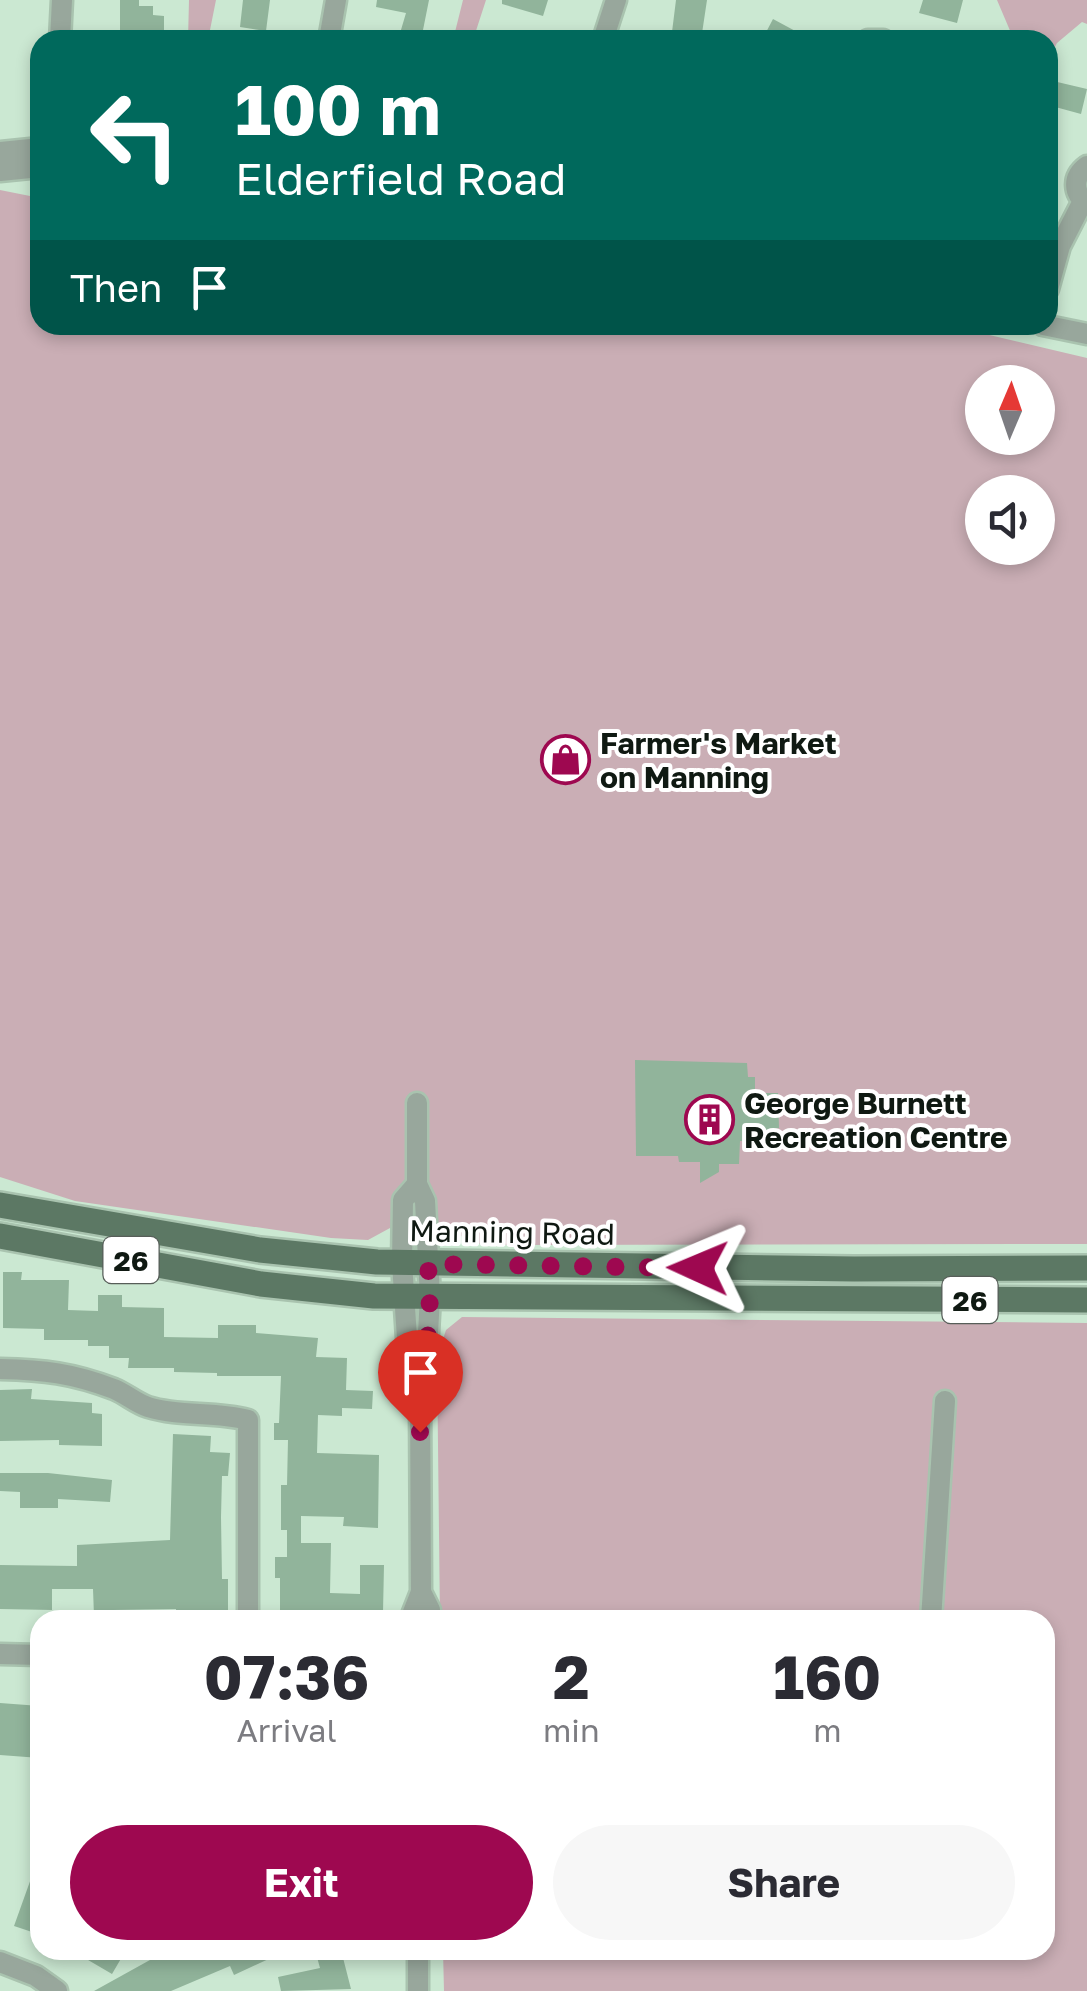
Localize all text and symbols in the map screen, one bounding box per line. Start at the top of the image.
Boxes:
text: 100 m [235,66,441,150]
icon: left [70,70,200,200]
text: Elderfield Road [235,151,566,205]
icon: arrive [182,260,237,315]
text: Then [70,265,162,310]
north arrow [965,365,1055,455]
map controls [965,365,1055,565]
button: sound [965,475,1055,565]
place label: Farmer's Market on Manning [600,725,837,795]
shop icon: Farmer's Market on Manning [539,734,591,786]
place label: George Burnett Recreation Centre [744,1085,1008,1155]
building icon: George Burnett Recreation Centre [683,1094,735,1146]
street label: Manning Road [409,1212,615,1252]
position arrow [646,1216,750,1320]
road number: 26 [104,1237,158,1283]
road number: 26 [942,1277,998,1323]
pin [378,1330,463,1433]
icon: arrive [393,1345,448,1400]
text: 07:36 [204,1640,369,1712]
text: 2 [553,1640,590,1712]
text: 160 [773,1640,881,1712]
text: Arrival [236,1711,337,1749]
text: min [543,1711,600,1749]
text: m [813,1711,841,1749]
button: Exit [70,1825,533,1940]
button: Share [553,1825,1015,1940]

